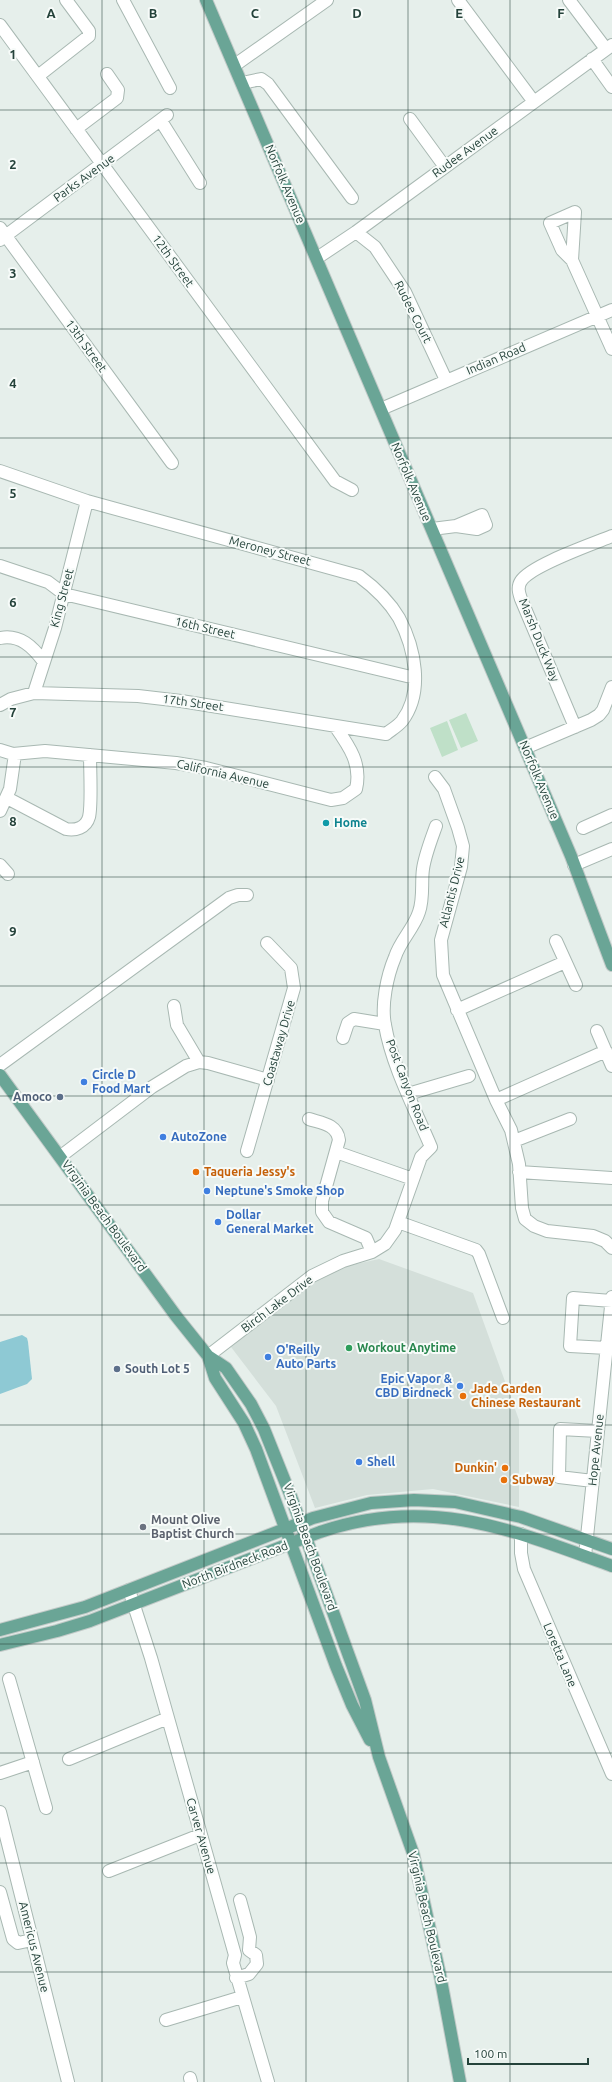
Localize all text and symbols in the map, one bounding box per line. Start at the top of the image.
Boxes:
text: A [46,6,56,20]
text: B [149,6,158,20]
text: C [251,6,260,20]
text: D [352,6,362,20]
text: E [455,6,463,20]
text: F [557,6,565,20]
text: 1 [9,47,17,61]
street label: Rudee Avenue [429,123,500,180]
street label: Norfolk Avenue [263,143,308,225]
street label: Parks Avenue [51,151,117,204]
text: 2 [9,157,17,171]
street label: 12th Street [150,232,197,290]
text: 3 [9,266,17,280]
street label: Rudee Court [392,279,435,345]
street label: 13th Street [63,317,110,375]
street label: Indian Road [464,340,527,377]
text: 4 [9,376,17,390]
street label: Norfolk Avenue [389,441,434,523]
text: 5 [9,486,17,500]
street label: Meroney Street [228,533,313,568]
street label: King Street [47,567,76,629]
text: 6 [9,595,17,609]
street label: Marsh Duck Way [517,596,562,683]
street label: 16th Street [174,614,237,641]
street label: 17th Street [162,692,225,713]
text: 7 [9,705,17,719]
street label: Norfolk Avenue [517,739,562,821]
street label: California Avenue [175,757,271,791]
text: 8 [9,814,17,828]
place label: Home [334,816,367,829]
marker: Home [321,818,331,828]
street label: Atlantis Drive [436,855,467,929]
text: 9 [9,924,17,938]
street label: Coastaway Drive [260,998,297,1087]
street label: Post Canyon Road [384,1037,431,1132]
place label: Circle D Food Mart [92,1068,150,1095]
marker: Circle D Food Mart [79,1077,89,1087]
place label: Amoco [13,1090,52,1103]
marker: Amoco [55,1092,65,1102]
place label: AutoZone [171,1130,227,1143]
marker: AutoZone [158,1132,168,1142]
street label: Virginia Beach Boulevard [60,1158,149,1274]
place label: Taqueria Jessy's [204,1165,295,1178]
marker: Taqueria Jessy's [191,1167,201,1177]
place label: Neptune's Smoke Shop [215,1184,344,1197]
marker: Neptune's Smoke Shop [202,1186,212,1196]
place label: Dollar General Market [226,1208,314,1235]
marker: Dollar General Market [213,1217,223,1227]
street label: Birch Lake Drive [238,1272,315,1335]
place label: Workout Anytime [357,1341,456,1354]
place label: O'Reilly Auto Parts [276,1343,337,1370]
marker: Workout Anytime [344,1343,354,1353]
marker: O'Reilly Auto Parts [263,1352,273,1362]
place label: South Lot 5 [125,1362,190,1375]
marker: South Lot 5 [112,1364,122,1374]
place label: Epic Vapor & CBD Birdneck [375,1372,453,1399]
marker: Epic Vapor & CBD Birdneck [455,1381,465,1391]
place label: Jade Garden Chinese Restaurant [471,1382,581,1409]
marker: Jade Garden Chinese Restaurant [458,1391,468,1401]
street label: Hope Avenue [585,1413,606,1487]
place label: Shell [367,1455,395,1468]
marker: Shell [354,1457,364,1467]
place label: Dunkin' [454,1461,497,1474]
marker: Dunkin' [500,1463,510,1473]
place label: Subway [512,1473,556,1486]
marker: Subway [499,1475,509,1485]
street label: Virginia Beach Boulevard [281,1481,340,1612]
place label: Mount Olive Baptist Church [151,1513,234,1540]
marker: Mount Olive Baptist Church [138,1522,148,1532]
street label: North Birdneck Road [180,1538,289,1591]
street label: Loretta Lane [541,1621,580,1689]
street label: Carver Avenue [184,1796,219,1875]
street label: Virginia Beach Boulevard [406,1850,449,1984]
street label: Americus Avenue [17,1900,52,1994]
scale bar [468,2040,588,2066]
text: 100 m [474,2047,507,2060]

